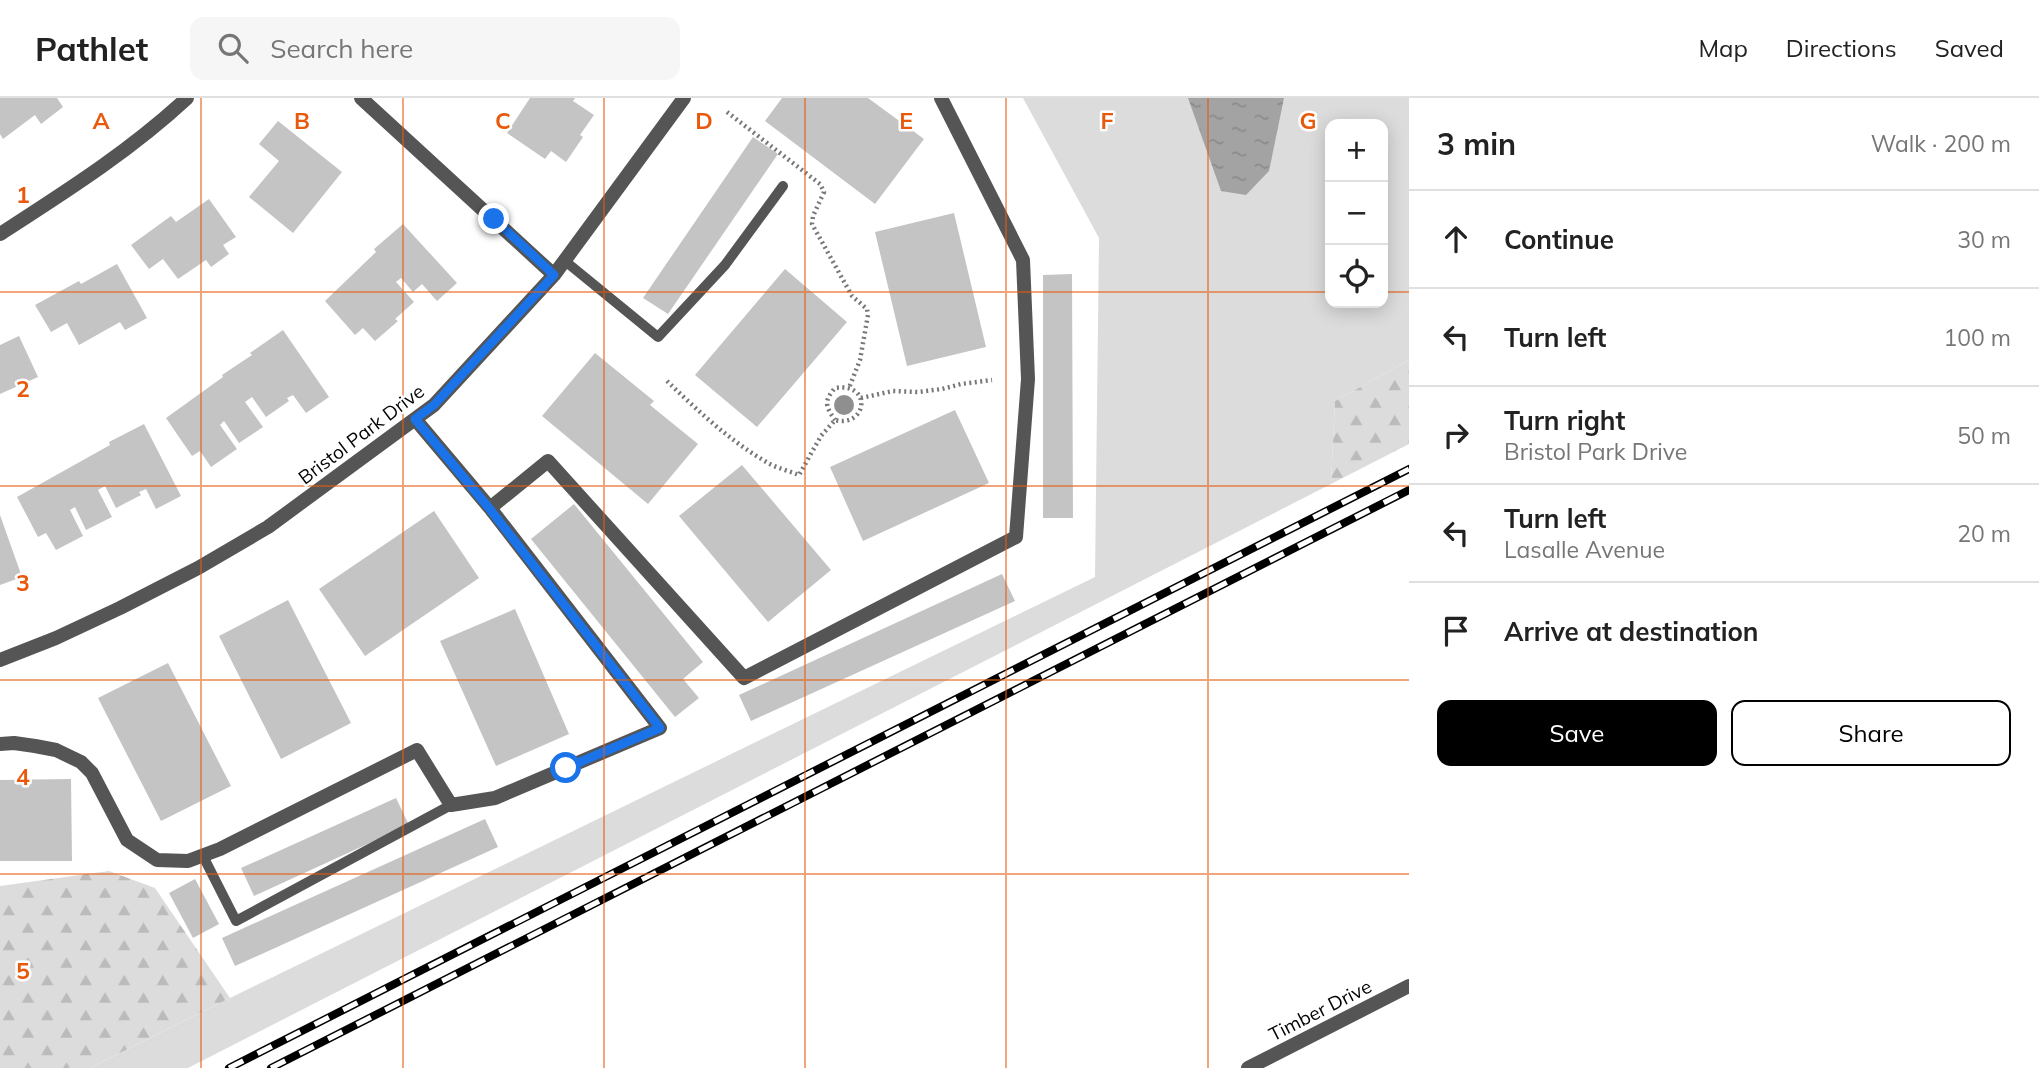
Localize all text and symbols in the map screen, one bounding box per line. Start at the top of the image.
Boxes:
search box [190,17,680,80]
text: Pathlet [35,28,148,69]
icon: search [214,29,252,67]
text: Search here [270,32,413,65]
text: Map [1698,33,1748,63]
text: Directions [1786,33,1897,63]
text: Saved [1935,33,2004,63]
text: A [92,106,110,135]
text: B [294,106,310,135]
text: C [495,106,511,135]
text: D [695,106,713,135]
text: E [899,106,913,135]
text: F [1100,106,1114,135]
text: G [1299,106,1317,135]
map controls [1325,119,1388,308]
button: + [1325,119,1388,182]
text: 3 min [1437,125,1516,163]
text: Walk · 200 m [1871,129,2011,158]
text: 1 [16,180,30,209]
button: − [1325,182,1388,245]
route end [478,203,509,234]
icon: ahead [1437,220,1475,258]
text: Continue [1504,223,1614,256]
text: 30 m [1957,225,2011,254]
button: locate [1325,245,1388,308]
icon: left [1437,318,1475,356]
text: Turn left [1504,321,1606,354]
text: 100 m [1943,323,2011,352]
text: 2 [16,374,30,403]
street label: Bristol Park Drive [293,379,429,489]
text: Turn right [1504,404,1625,437]
icon: right [1437,416,1475,454]
text: 50 m [1957,421,2011,450]
text: Bristol Park Drive [1504,437,1687,466]
text: Turn left [1504,502,1606,535]
icon: left [1437,514,1475,552]
text: 20 m [1957,519,2011,548]
text: Lasalle Avenue [1504,535,1665,564]
text: 3 [16,568,30,597]
icon: arrive [1437,612,1475,650]
text: Arrive at destination [1504,615,1759,648]
button: Save [1437,700,1717,766]
button: Share [1731,700,2011,766]
route start [550,752,581,783]
text: 4 [16,762,30,791]
text: 5 [16,956,30,985]
street label: Timber Drive [1265,974,1375,1046]

